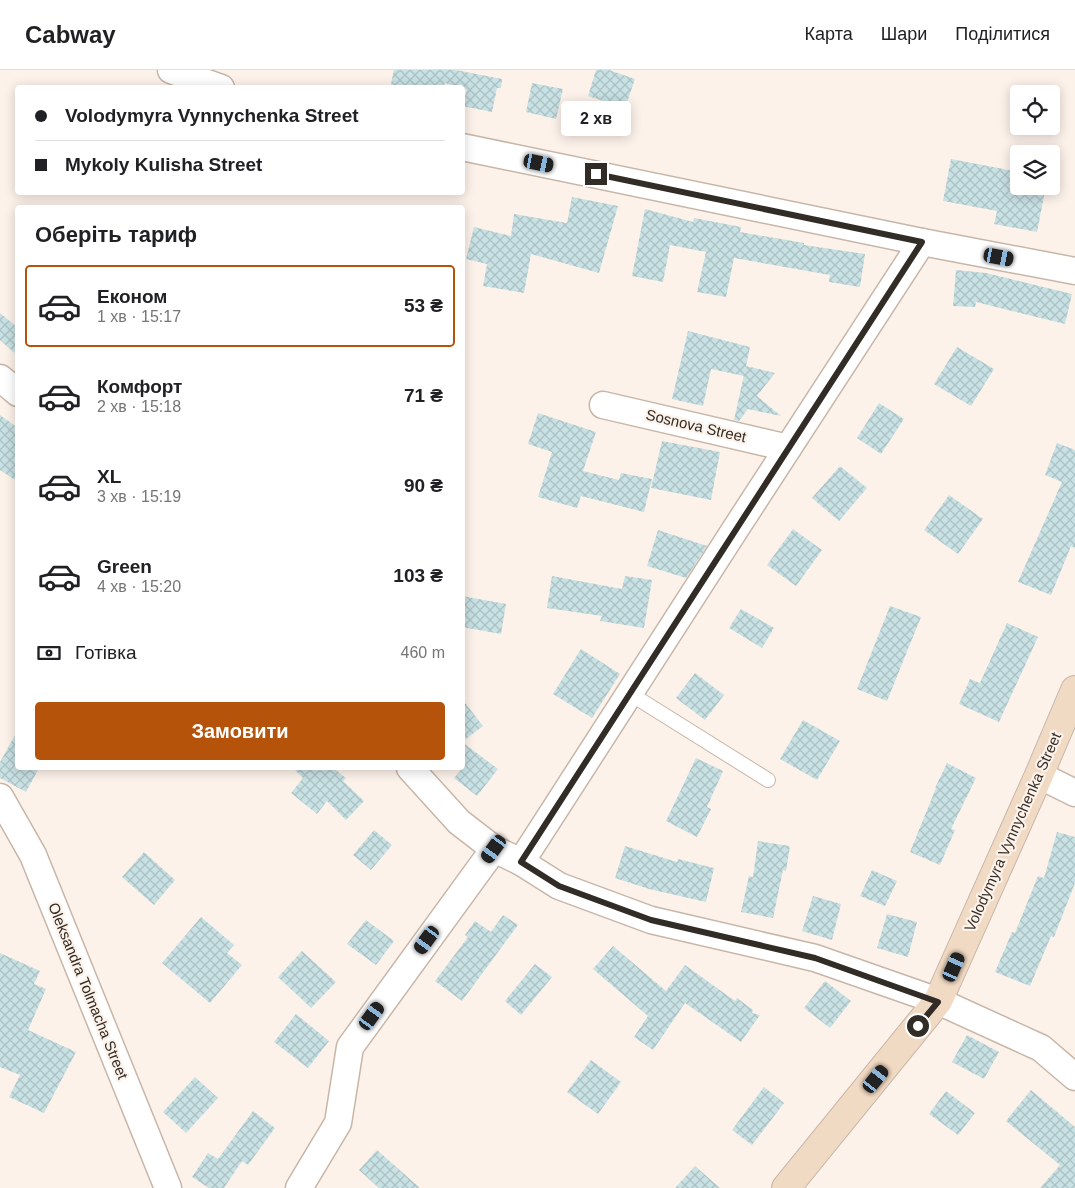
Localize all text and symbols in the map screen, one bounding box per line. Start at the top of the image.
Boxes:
text: Cabway [25,21,116,48]
text: Карта [805,24,853,44]
text: Шари [881,24,927,44]
text: Поділитися [955,24,1050,44]
map controls [1010,85,1060,195]
button: locate [1010,85,1060,135]
callout: 2 хв [561,102,631,136]
text: Volodymyra Vynnychenka Street [65,105,359,126]
text: 2 хв [580,110,612,127]
button: layers [1010,145,1060,195]
car [522,153,555,173]
text: Mykoly Kulisha Street [65,154,262,175]
route end [585,163,607,185]
text: Оберіть тариф [35,222,197,247]
car [982,247,1015,267]
icon: car [37,284,82,329]
text: Економ [97,286,167,307]
text: 53 ₴ [404,295,443,316]
text: 1 хв · 15:17 [97,308,181,325]
icon: car [37,374,82,419]
text: Комфорт [97,376,182,397]
text: 71 ₴ [404,385,443,406]
text: 2 хв · 15:18 [97,398,181,415]
street label: Sosnova Street [644,406,749,446]
icon: car [37,464,82,509]
text: XL [97,466,121,487]
text: 90 ₴ [404,475,443,496]
text: 3 хв · 15:19 [97,488,181,505]
icon: car [37,554,82,599]
text: Green [97,556,152,577]
text: 103 ₴ [393,565,443,586]
text: 4 хв · 15:20 [97,578,181,595]
icon: cash [35,639,63,667]
text: Готівка [75,642,136,663]
text: 460 m [401,644,445,661]
button: Замовити [35,702,445,760]
street label: Volodymyra Vynnychenka Street [961,729,1065,934]
car [479,832,508,866]
street label: Oleksandra Tolmacha Street [45,900,132,1082]
car [412,923,441,957]
car [941,950,966,984]
car [357,999,386,1033]
route start [907,1015,929,1037]
car [860,1063,891,1095]

